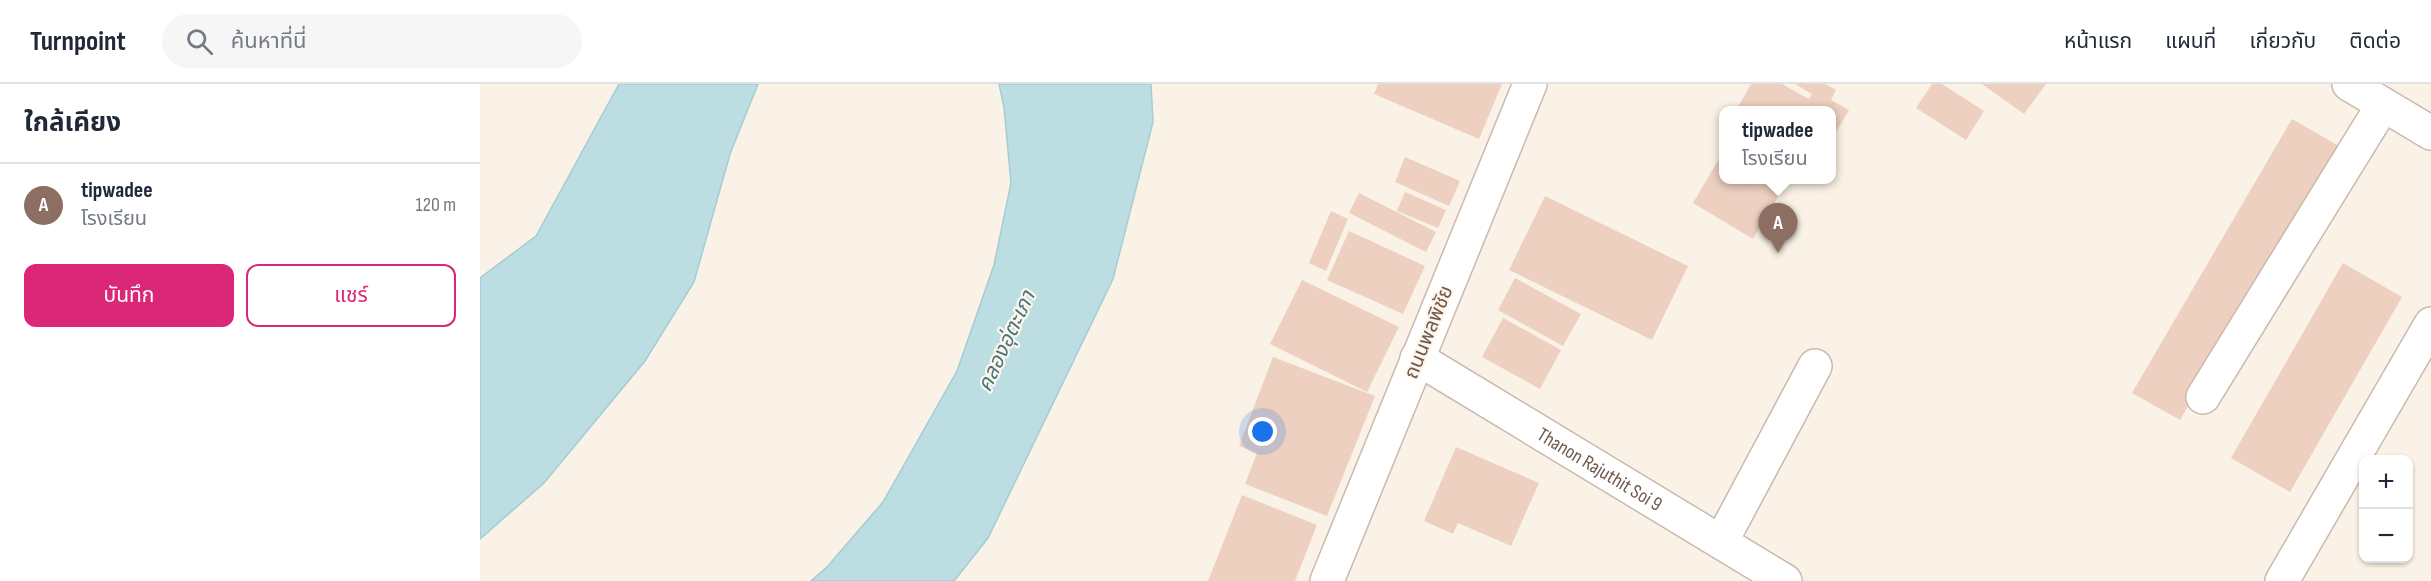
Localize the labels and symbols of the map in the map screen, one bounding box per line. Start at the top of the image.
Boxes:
pin: A [1758,204,1798,253]
street label: ถนนพลพิชัย [1399,282,1459,383]
water label: คลองอุ่ตะเภา [972,286,1041,395]
your location [1248,417,1277,446]
street label: Thanon Rajuthit Soi 9 [1533,423,1666,517]

